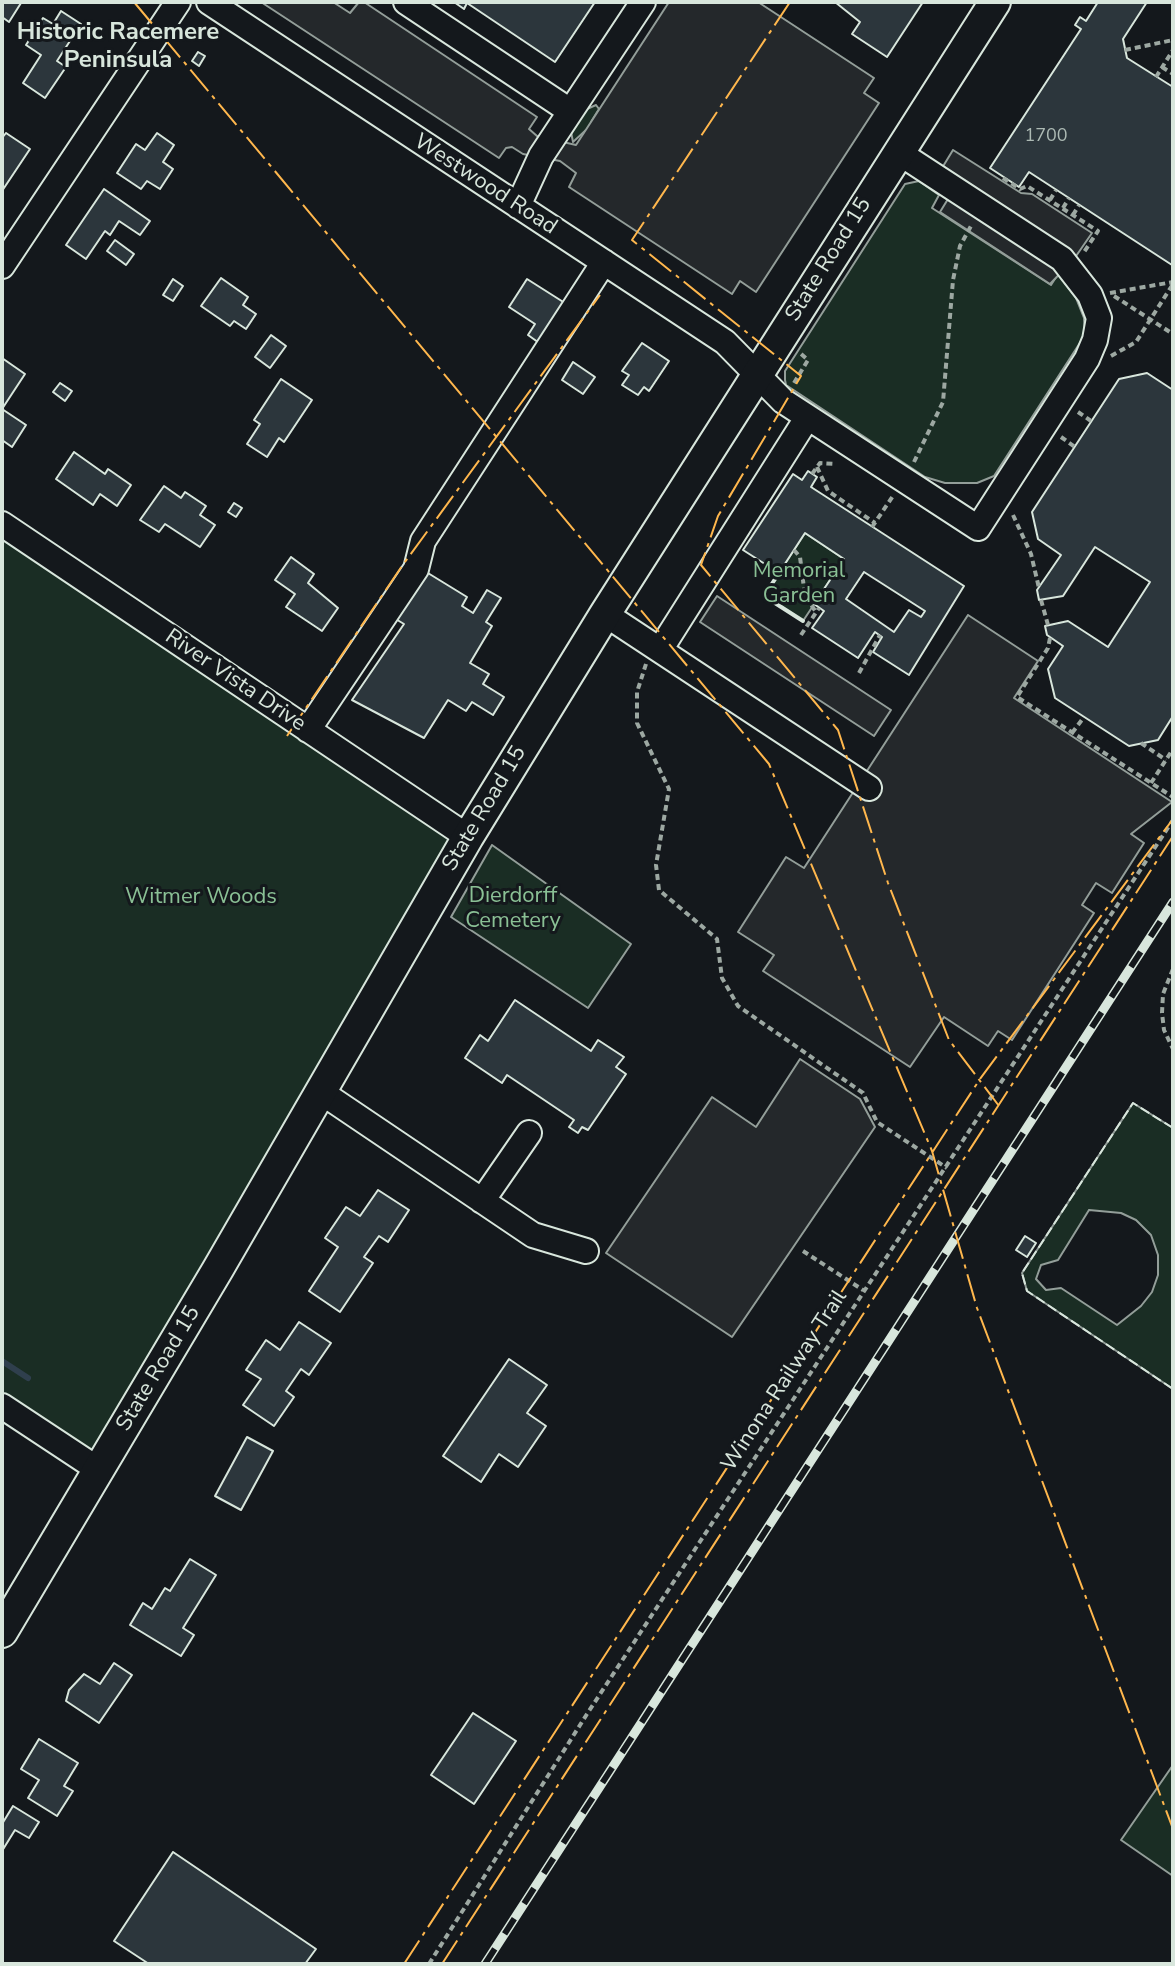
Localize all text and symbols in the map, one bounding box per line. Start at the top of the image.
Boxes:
district label: Historic Racemere Peninsula [17,19,219,75]
house number: 1700 [1024,126,1068,148]
street label: Westwood Road [408,129,562,241]
street label: State Road 15 [780,193,878,327]
park label: Memorial Garden [753,559,845,610]
street label: River Vista Drive [160,624,310,738]
street label: State Road 15 [437,742,533,876]
park label: Dierdorff Cemetery [465,884,561,936]
park label: Witmer Woods [125,885,277,911]
street label: Winona Railway Trail [716,1285,854,1477]
street label: State Road 15 [111,1302,207,1436]

